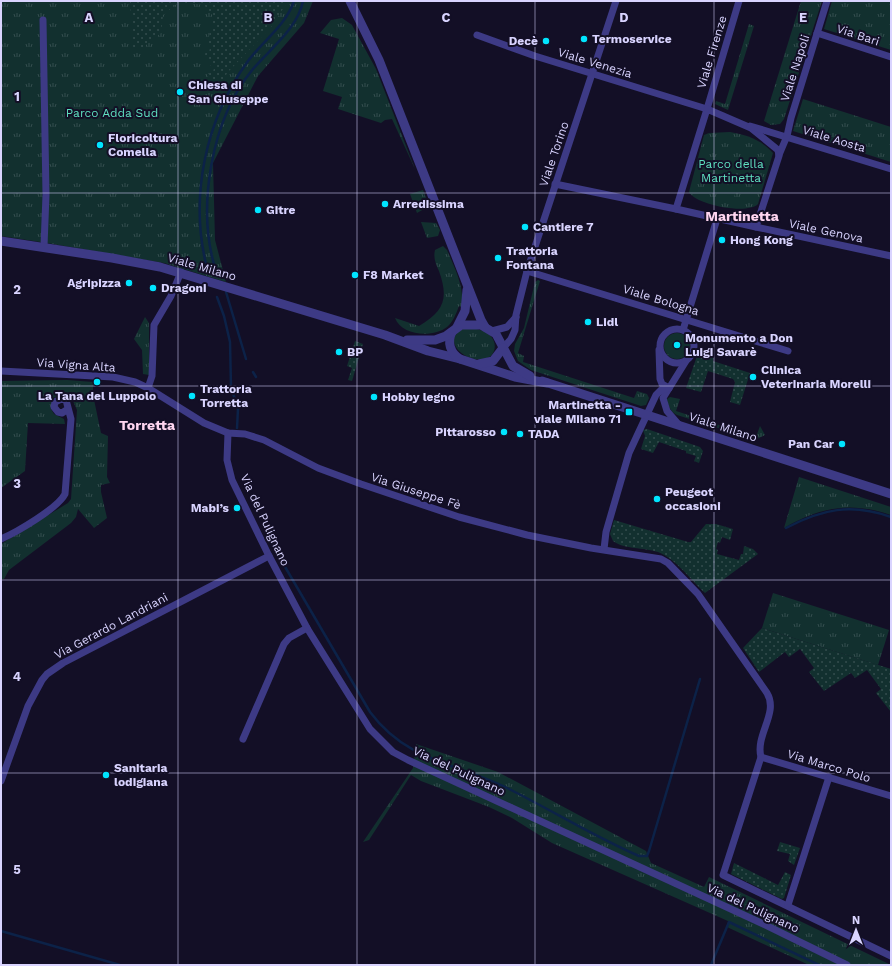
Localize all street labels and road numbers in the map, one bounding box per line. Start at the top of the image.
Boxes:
street label: Viale Firenze [694,14,730,90]
street label: Via Bari [835,21,881,49]
street label: Viale Napoli [778,33,812,103]
street label: Viale Venezia [556,45,634,81]
street label: Viale Torino [536,120,572,188]
street label: Viale Aosta [801,123,867,155]
street label: Viale Genova [788,216,865,246]
street label: Viale Milano [166,250,238,284]
street label: Viale Bologna [621,282,701,318]
street label: Via Vigna Alta [36,355,116,375]
street label: Viale Milano [687,409,759,445]
street label: Via Giuseppe Fè [369,470,463,512]
street label: Via del Pulignano [237,472,293,568]
street label: Via Gerardo Landriani [52,590,170,662]
street label: Via del Pulignano [411,743,507,799]
street label: Via Marco Polo [786,747,872,785]
street label: Via del Pulignano [705,880,801,936]

